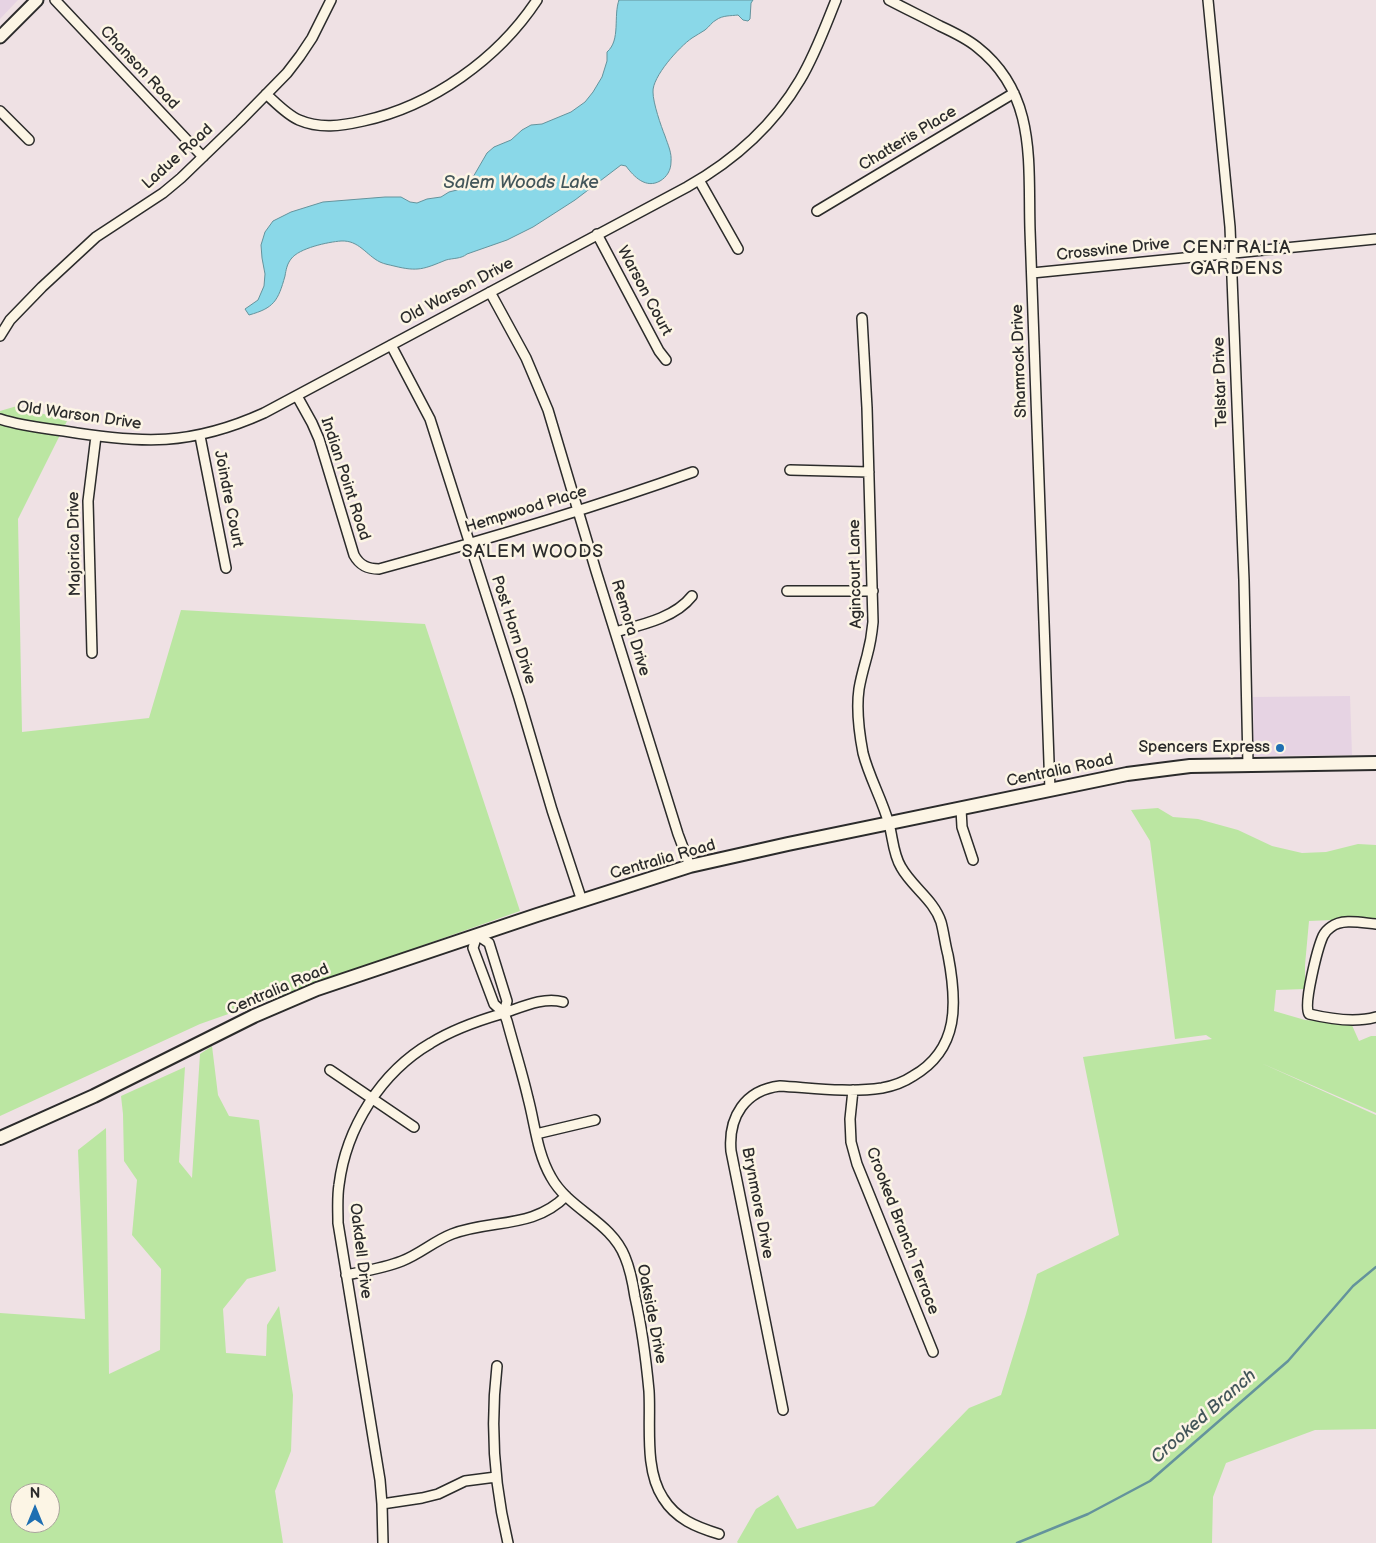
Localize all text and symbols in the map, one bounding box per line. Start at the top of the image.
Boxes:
street label: Chanson Road [95,22,183,114]
street label: Chatteris Place [856,102,960,176]
street label: Ladue Road [139,120,217,194]
water label: Salem Woods Lake [443,172,599,194]
street label: Crossvine Drive [1055,235,1171,265]
district label: CENTRALIA GARDENS [1182,237,1292,280]
street label: Warson Court [612,243,676,339]
street label: Old Warson Drive [397,254,517,330]
street label: Shamrock Drive [1008,304,1032,418]
street label: Telstar Drive [1210,337,1232,427]
street label: Old Warson Drive [15,398,143,434]
street label: Indian Point Road [316,415,374,543]
street label: Joindre Court [209,449,247,549]
street label: Hempwood Place [463,482,589,538]
street label: Majorica Drive [64,491,86,597]
street label: Agincourt Lane [845,519,867,629]
district label: SALEM WOODS [460,541,606,563]
street label: Post Horn Drive [486,573,540,687]
street label: Remora Drive [606,578,654,678]
place label: Spencers Express [1138,738,1270,758]
marker: Spencers Express [1274,742,1286,754]
street label: Centralia Road [1005,750,1115,792]
street label: Centralia Road [608,836,718,884]
street label: Centralia Road [224,960,332,1020]
street label: Crooked Branch Terrace [861,1145,943,1317]
street label: Brynmore Drive [737,1146,777,1260]
street label: Oakdell Drive [345,1202,375,1300]
street label: Oakside Drive [632,1263,670,1365]
water label: Crooked Branch [1147,1365,1261,1469]
north arrow [10,1483,60,1533]
text: N [30,1485,40,1502]

